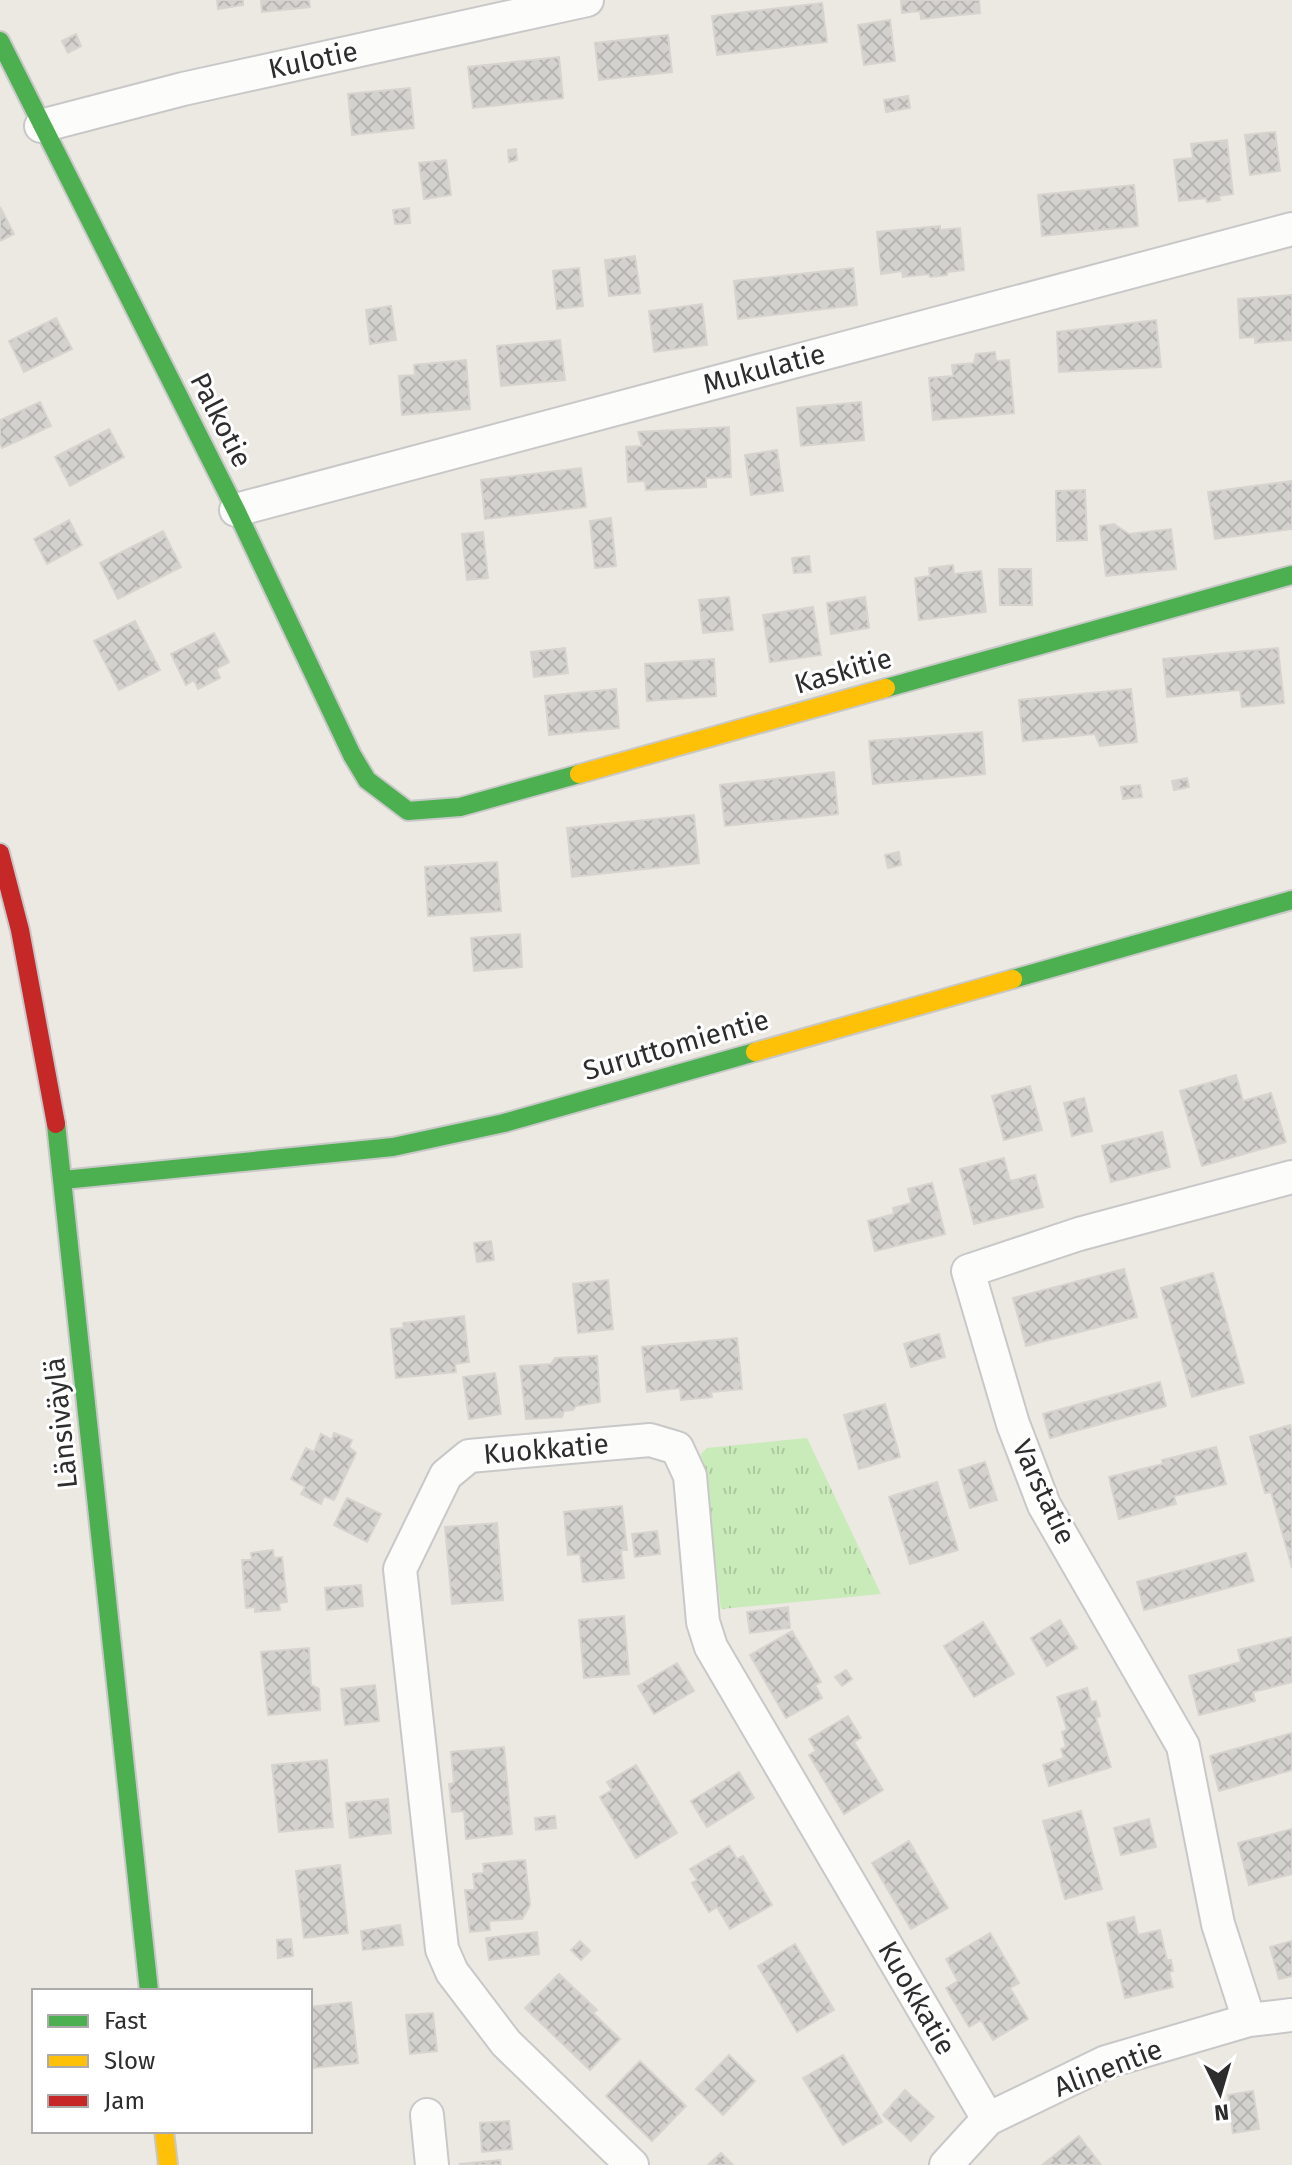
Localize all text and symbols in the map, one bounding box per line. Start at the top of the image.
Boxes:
street label: Kulotie [265,34,361,86]
street label: Mukulatie [699,337,829,401]
street label: Palkotie [183,367,259,473]
street label: Kaskitie [790,641,896,701]
street label: Suruttomientie [579,1003,773,1087]
street label: Länsiväylä [38,1356,84,1490]
street label: Kuokkatie [482,1427,610,1471]
street label: Varstatie [1005,1434,1083,1550]
street label: Kuokkatie [871,1935,963,2061]
legend [32,1989,312,2133]
text: Fast [104,2007,147,2035]
street label: Alinentie [1049,2032,1167,2104]
text: Slow [104,2047,155,2075]
north arrow [1180,2053,1260,2133]
text: Jam [104,2087,145,2115]
text: N [1213,2098,1230,2127]

